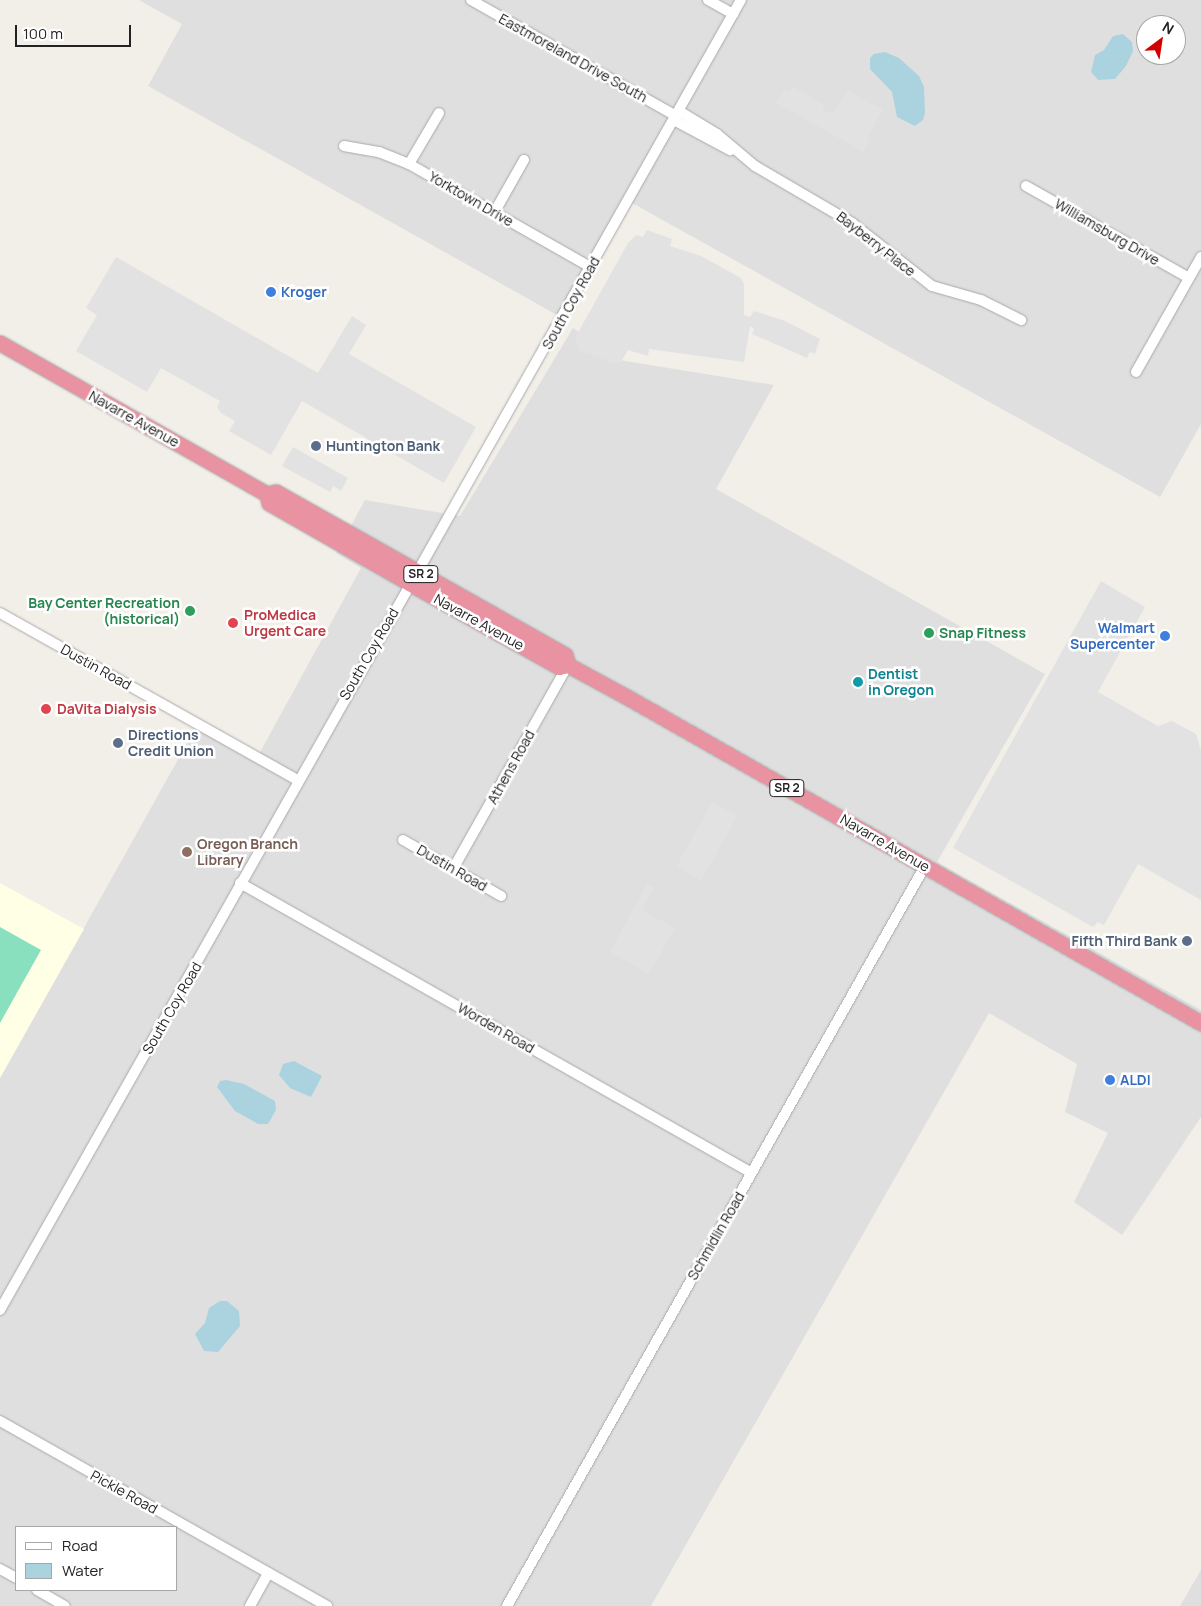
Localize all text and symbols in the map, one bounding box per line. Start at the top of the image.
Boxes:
street label: Eastmoreland Drive South [496,10,650,106]
scale bar [18,15,134,47]
north arrow [1136,15,1186,65]
text: N [1159,17,1178,38]
text: 100 m [23,23,63,44]
street label: Yorktown Drive [426,168,516,230]
street label: Williamsburg Drive [1052,195,1162,269]
street label: Bayberry Place [833,208,919,280]
street label: South Coy Road [539,254,603,352]
place label: Kroger [281,284,327,300]
marker: Kroger [265,286,277,298]
street label: Navarre Avenue [86,387,182,451]
place label: Huntington Bank [326,438,440,454]
marker: Huntington Bank [310,440,322,452]
road number: SR 2 [402,564,440,584]
street label: Navarre Avenue [431,590,527,654]
place label: Bay Center Recreation (historical) [28,595,180,628]
marker: Bay Center Recreation (historical) [184,605,196,617]
street label: South Coy Road [336,605,402,703]
place label: ProMedica Urgent Care [244,607,326,640]
marker: ProMedica Urgent Care [226,616,240,630]
place label: Walmart Supercenter [1070,620,1155,652]
place label: Snap Fitness [939,625,1026,641]
marker: Snap Fitness [923,627,935,639]
marker: Walmart Supercenter [1159,630,1171,642]
street label: Dustin Road [58,641,134,693]
place label: Dentist in Oregon [868,666,934,699]
marker: Dentist in Oregon [852,676,864,688]
place label: DaVita Dialysis [57,701,157,717]
marker: DaVita Dialysis [39,702,53,716]
place label: Directions Credit Union [128,727,214,760]
street label: Athens Road [484,727,538,807]
marker: Directions Credit Union [112,737,124,749]
road number: SR 2 [768,778,806,798]
street label: Navarre Avenue [837,811,933,875]
place label: Oregon Branch Library [197,836,298,869]
street label: Dustin Road [414,841,490,895]
marker: Oregon Branch Library [181,846,193,858]
place label: Fifth Third Bank [1072,933,1177,949]
marker: Fifth Third Bank [1181,935,1193,947]
street label: South Coy Road [139,959,205,1057]
street label: Worden Road [455,999,537,1057]
place label: ALDI [1120,1072,1151,1088]
marker: ALDI [1104,1074,1116,1086]
street label: Schmidlin Road [684,1189,748,1283]
street label: Pickle Road [88,1467,160,1517]
legend [15,1526,178,1591]
text: Road [62,1535,98,1556]
text: Water [62,1560,104,1581]

